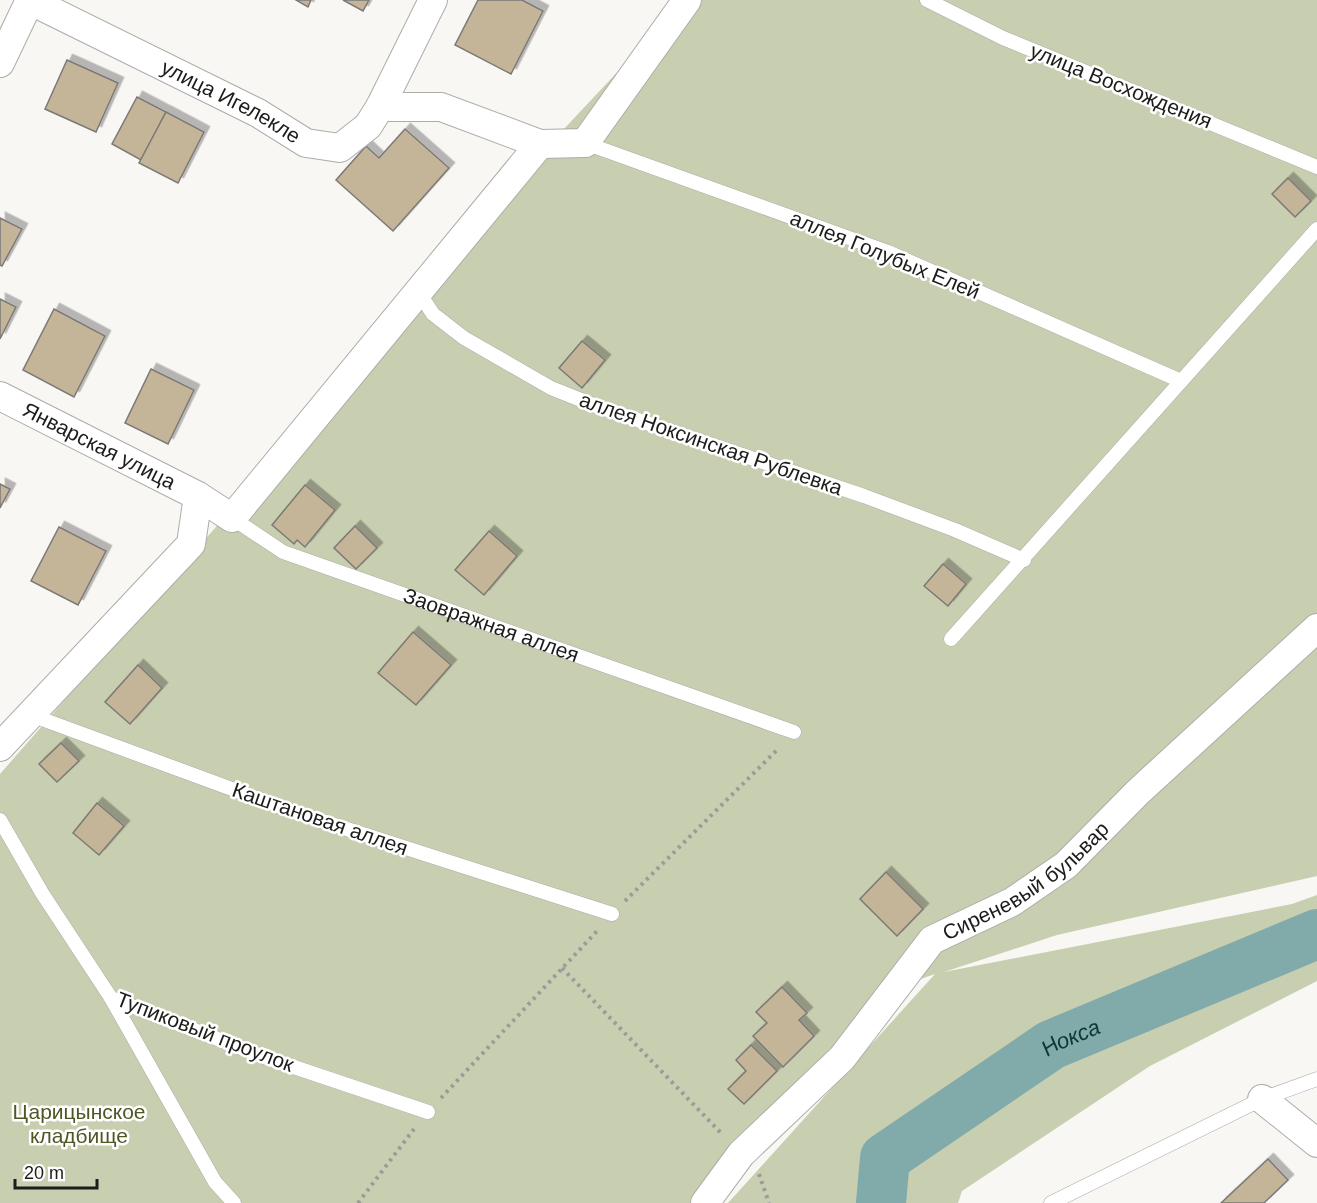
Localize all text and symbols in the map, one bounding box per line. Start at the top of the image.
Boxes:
street label: улица Восхождения [1027,39,1215,133]
street label: улица Игелекле [158,55,305,148]
street label: аллея Голубых Елей [787,206,983,303]
street label: аллея Ноксинская Рублевка [577,388,846,500]
street label: Январская улица [19,397,180,494]
street label: Заовражная аллея [401,583,582,666]
street label: Каштановая аллея [229,778,411,859]
street label: Сиреневый бульвар [939,817,1113,944]
street label: Тупиковый проулок [113,987,298,1076]
water label: Нокса [1036,1014,1104,1061]
park label: Царицынское кладбище [12,1100,146,1147]
scale bar [15,1152,98,1190]
text: 20 m [24,1163,64,1183]

